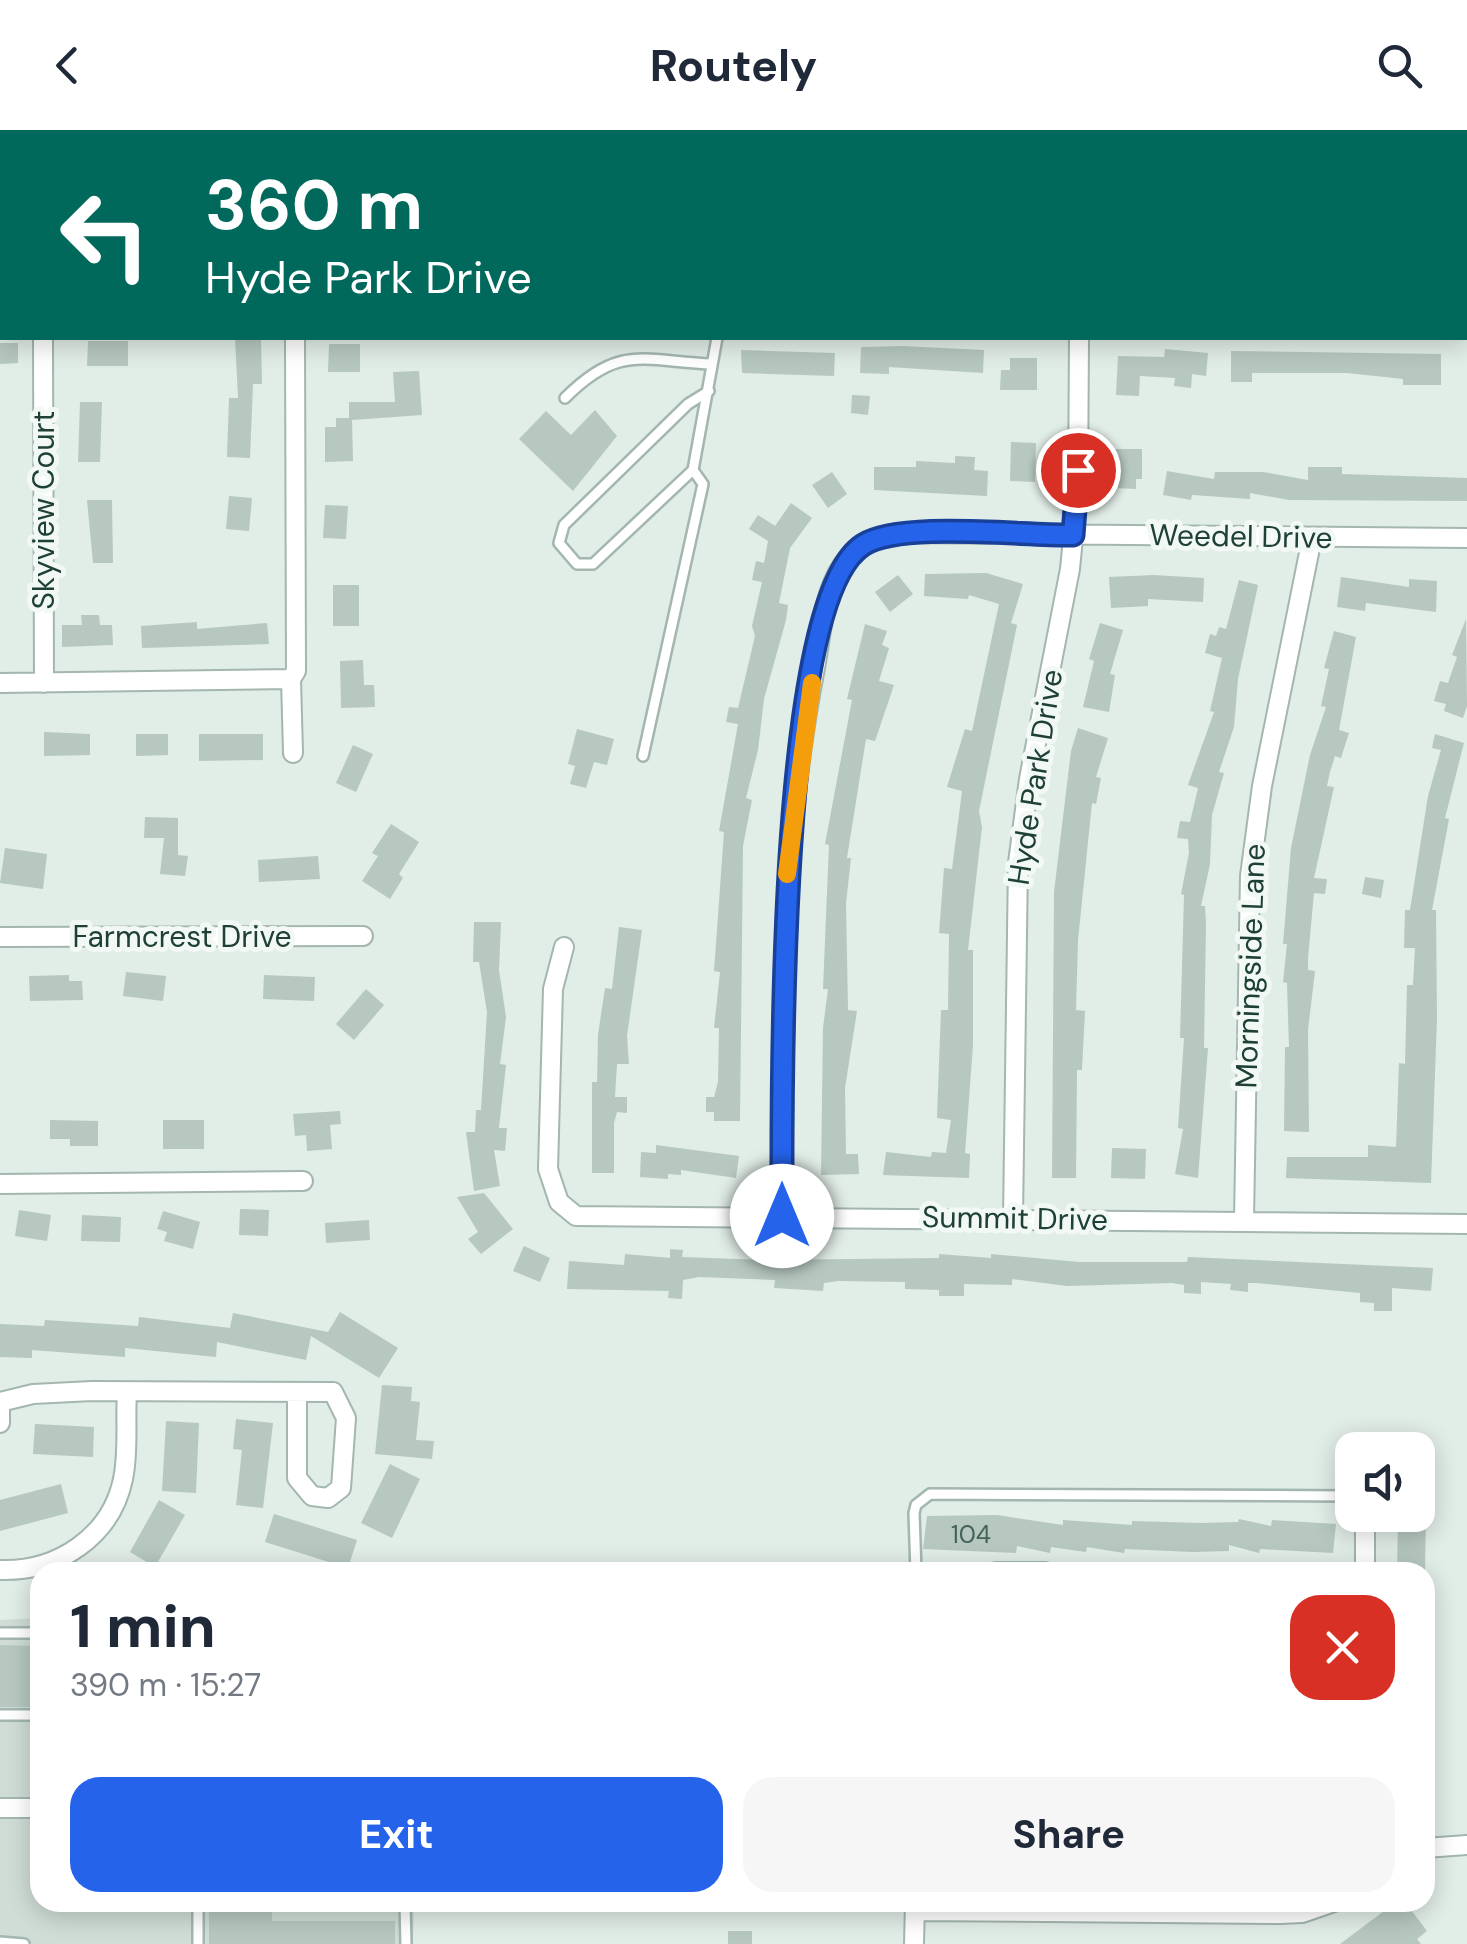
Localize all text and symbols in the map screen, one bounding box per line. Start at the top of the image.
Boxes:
text: Routely [650,36,817,95]
icon: back [40,38,95,93]
icon: search [1372,38,1427,93]
text: 360 m [205,160,423,251]
icon: left [40,170,170,300]
text: Hyde Park Drive [205,248,532,307]
street label: Skyview Court [24,411,63,609]
pin [1036,428,1121,513]
icon: arrive [1051,443,1106,498]
street label: Weedel Drive [1149,515,1333,557]
street label: Hyde Park Drive [999,666,1071,888]
street label: Morningside Lane [1226,843,1274,1089]
street label: Farmcrest Drive [72,917,292,956]
position arrow [730,1164,834,1268]
street label: Summit Drive [922,1197,1108,1239]
map controls [1335,1432,1435,1532]
button: sound [1335,1432,1435,1532]
house number: 104 [951,1518,991,1551]
text: 1 min [70,1587,216,1666]
button: close [1290,1595,1395,1700]
text: 390 m · 15:27 [70,1664,261,1706]
button: Exit [70,1777,723,1892]
button: Share [743,1777,1395,1892]

